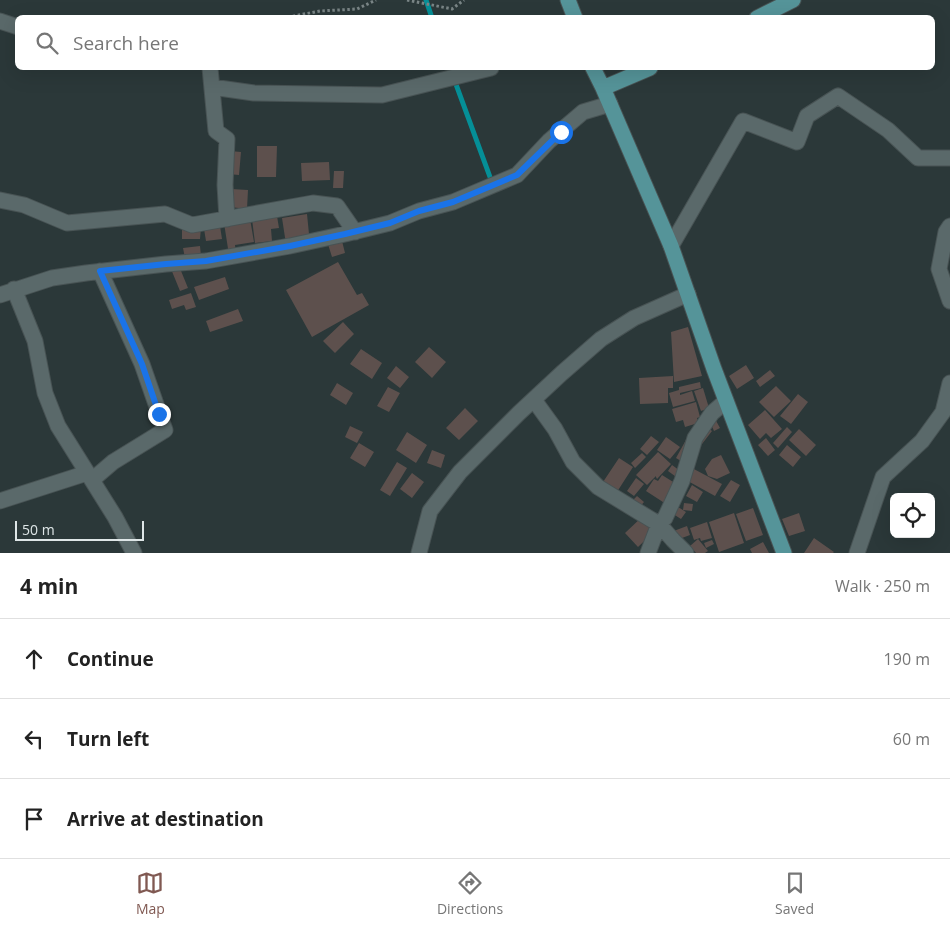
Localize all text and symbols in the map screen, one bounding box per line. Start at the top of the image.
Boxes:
search box [15,15,935,70]
icon: search [33,29,61,57]
text: Search here [73,30,179,56]
route start [550,121,573,144]
route end [148,403,171,426]
map controls [890,493,935,538]
button: locate [890,493,935,538]
scale bar [15,518,144,541]
text: 50 m [22,520,55,539]
text: 4 min [20,572,78,600]
text: Walk · 250 m [835,575,930,597]
icon: ahead [20,645,48,673]
text: Continue [67,646,154,672]
text: 190 m [884,648,930,670]
icon: left [20,725,48,753]
text: Turn left [67,726,149,752]
text: 60 m [893,728,930,750]
icon: arrive [20,805,48,833]
text: Arrive at destination [67,806,264,832]
tab: Map [136,869,165,918]
tab: Directions [437,869,503,918]
tab: Saved [775,869,814,918]

